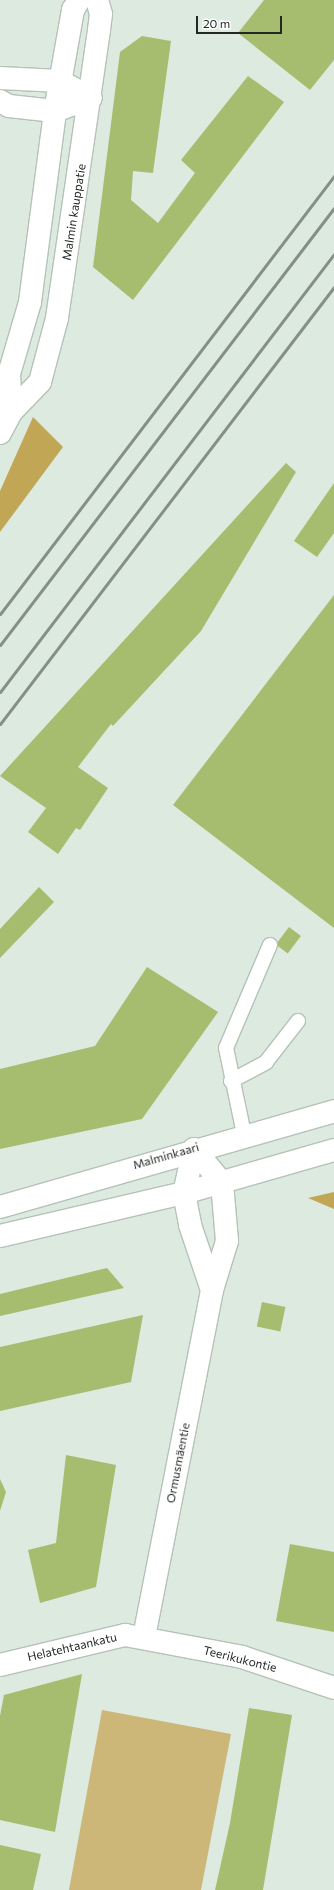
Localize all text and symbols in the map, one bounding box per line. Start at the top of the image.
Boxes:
scale bar [198,8,284,34]
text: 20 m [203,16,230,30]
street label: Malmin kauppatie [59,163,89,261]
street label: Malminkaari [131,1140,201,1172]
street label: Ormusmäentie [163,1422,193,1504]
street label: Helatehtaankatu [26,1630,118,1664]
street label: Teerikukontie [202,1643,278,1675]

